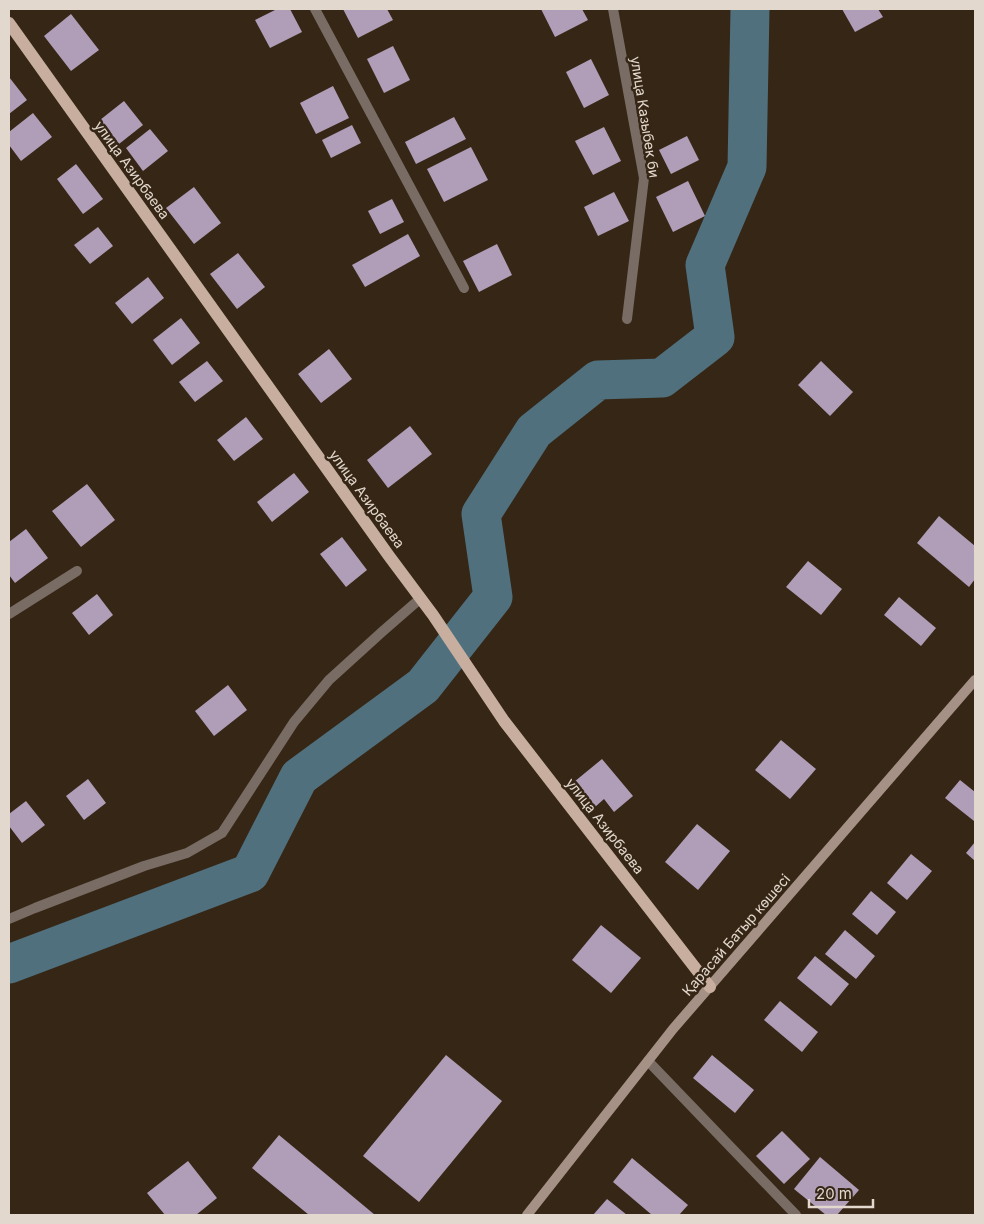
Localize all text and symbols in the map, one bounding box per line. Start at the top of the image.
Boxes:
street label: улица Казыбек би [627,55,663,179]
street label: улица Азирбаева [91,117,174,222]
street label: улица Азирбаева [326,446,409,551]
street label: улица Азирбаева [563,774,648,877]
street label: Қарасай Батыр көшесі [678,870,793,999]
scale bar [809,1176,873,1208]
text: 20 m [816,1184,852,1203]

